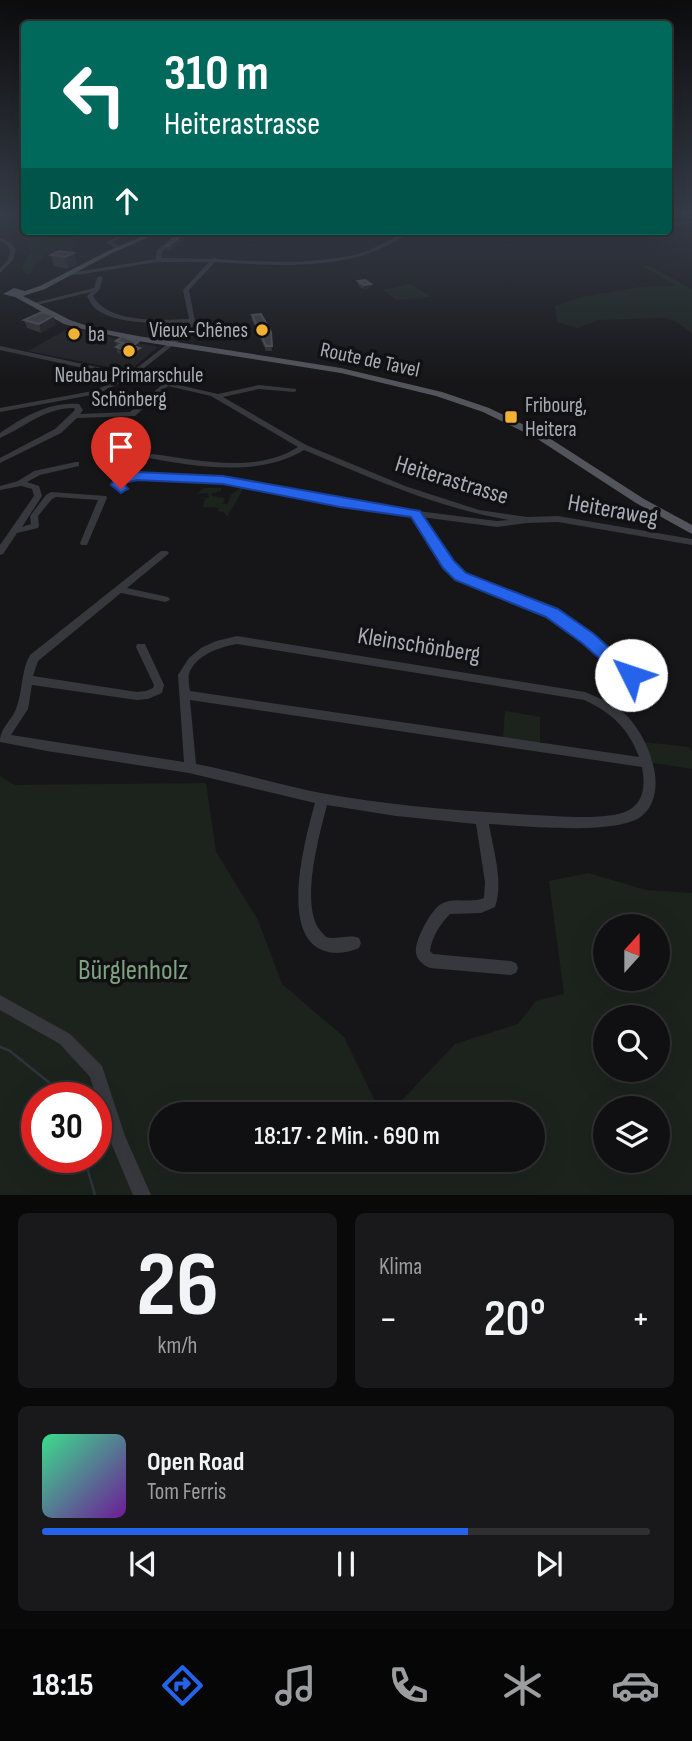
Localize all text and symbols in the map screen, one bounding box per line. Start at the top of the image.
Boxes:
text: 310 m [164,45,269,104]
icon: left [49,49,140,140]
text: Heiterastrasse [164,105,320,144]
icon: ahead [108,182,146,220]
text: Dann [49,186,94,217]
place label: Vieux-Chênes [149,318,248,343]
place label: ba [88,322,105,347]
marker: Vieux-Chênes [254,322,270,338]
marker: ba [66,326,82,342]
street label: Route de Tavel [318,337,422,383]
marker: Neubau Primarschule Schönberg [121,343,137,359]
place label: Neubau Primarschule Schönberg [55,363,203,412]
place label: Fribourg, Heitera [525,393,587,442]
marker: Fribourg, Heitera [503,409,519,425]
pin [91,417,151,489]
icon: arrive [102,428,140,466]
street label: Heiterastrasse [392,449,512,511]
street label: Heiteraweg [566,488,660,532]
street label: Kleinschönberg [356,621,482,669]
position arrow [594,638,668,712]
north arrow [593,914,670,990]
map controls [593,914,670,1173]
park label: Bürglenholz [78,954,188,987]
button: search [593,1005,670,1082]
speed limit sign: 30 [21,1082,112,1173]
button: layers [593,1096,670,1173]
text: 18:17 · 2 Min. · 690 m [254,1121,440,1152]
text: 26 [136,1232,219,1341]
text: Klima [379,1253,422,1281]
text: 20° [483,1288,546,1351]
text: − [379,1297,398,1342]
text: + [631,1297,650,1342]
text: km/h [158,1332,197,1360]
text: Open Road [147,1447,244,1478]
text: Tom Ferris [147,1478,226,1506]
icon: previous [124,1545,162,1583]
icon: pause [327,1545,365,1583]
icon: next [530,1545,568,1583]
icon: directions [158,1661,207,1710]
icon: music [271,1661,320,1710]
icon: phone [384,1661,433,1710]
icon: climate [498,1661,547,1710]
icon: car [611,1661,660,1710]
text: 18:15 [32,1666,94,1705]

